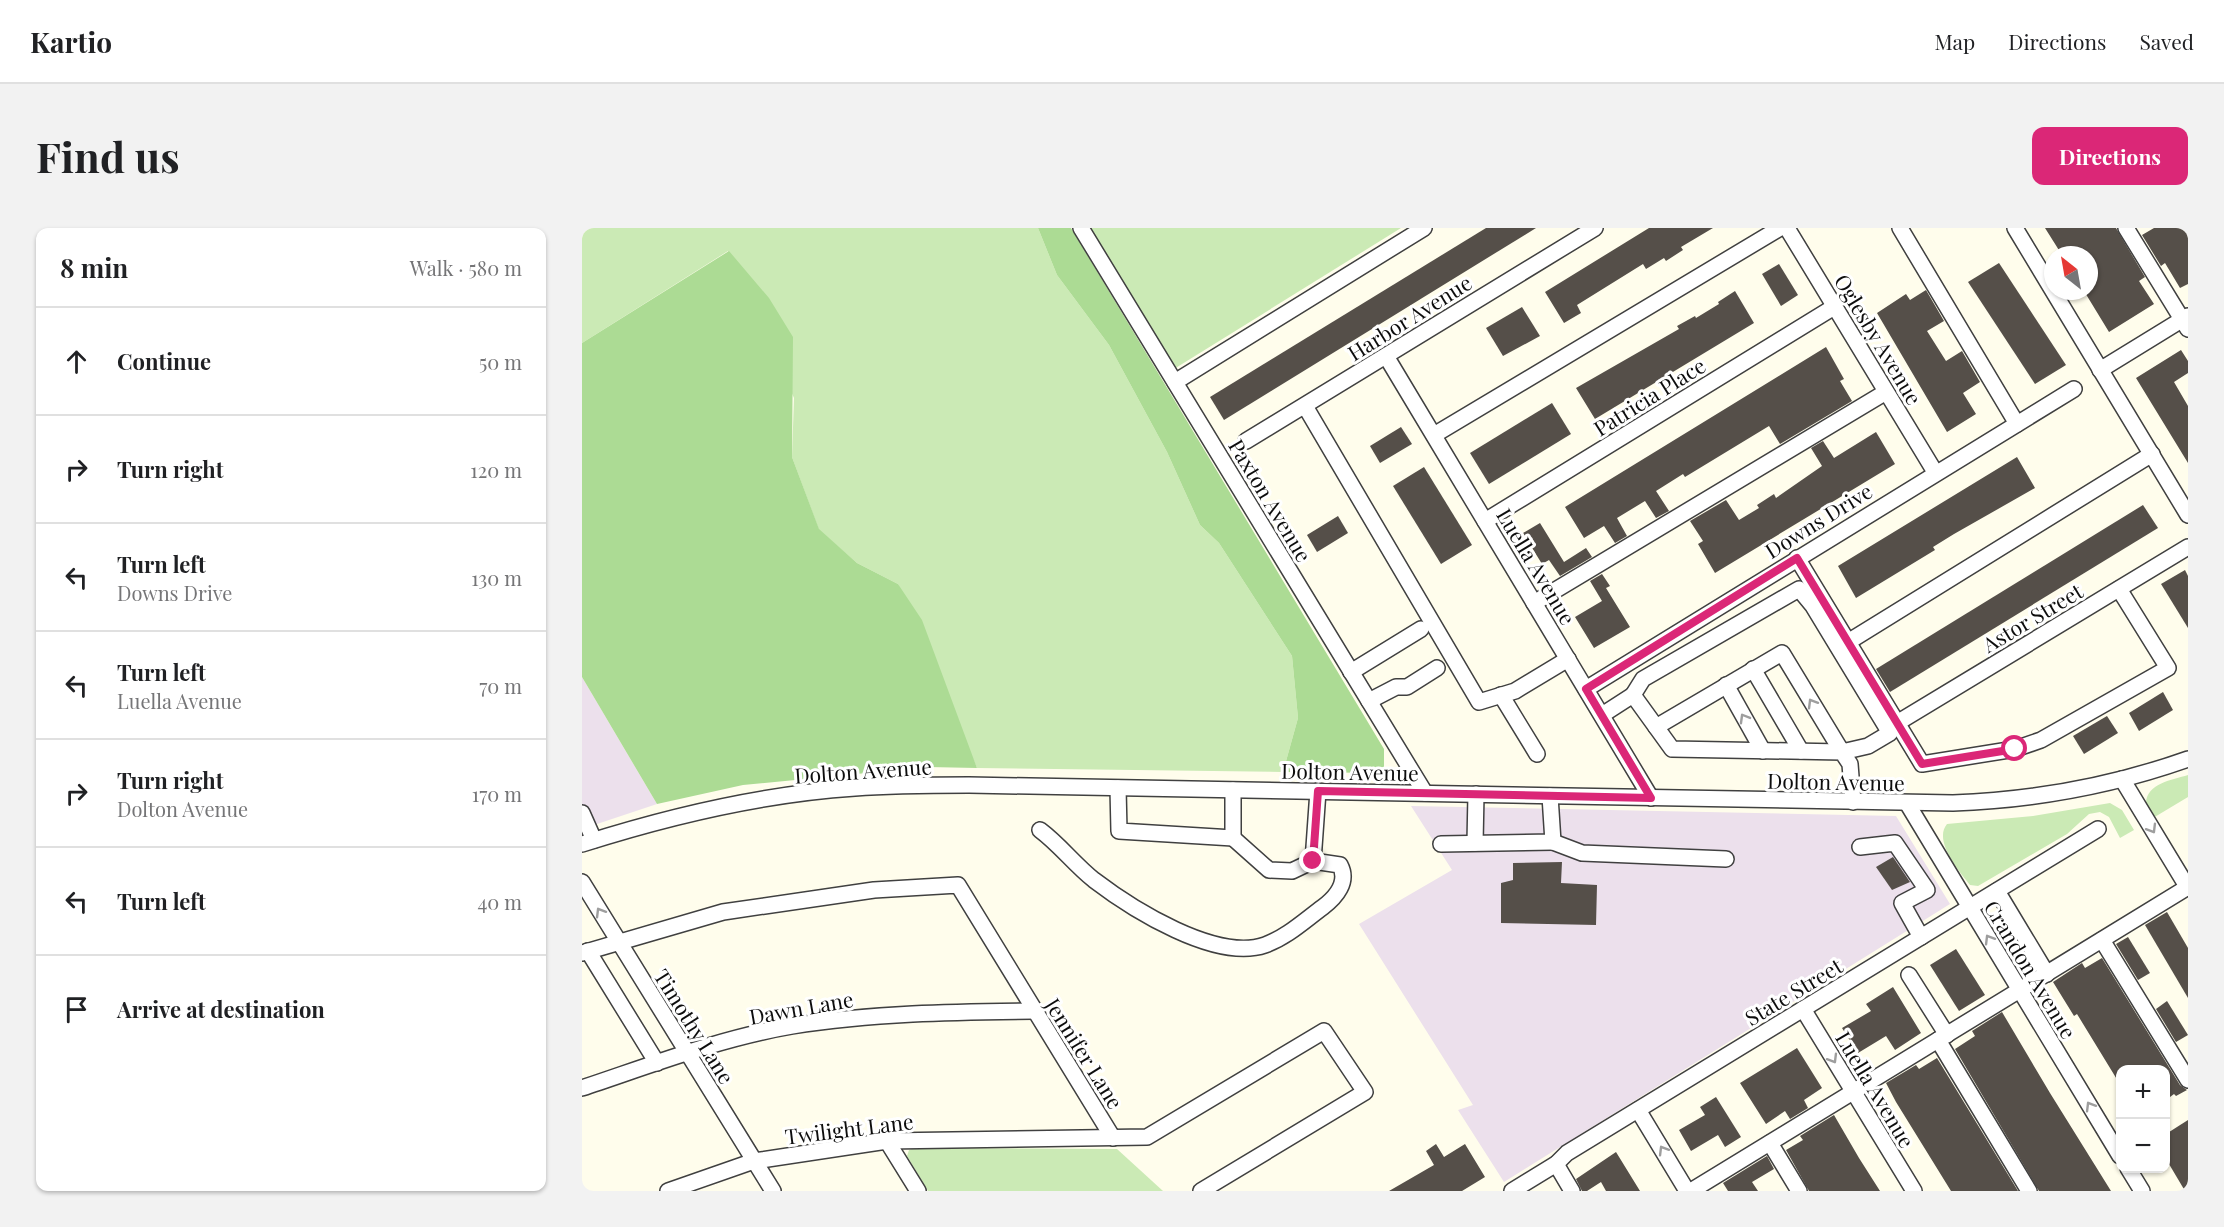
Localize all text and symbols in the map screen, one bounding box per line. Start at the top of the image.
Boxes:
text: Kartio [30,23,112,60]
text: Map [1934,27,1975,55]
text: Directions [2008,27,2106,55]
text: Saved [2139,27,2194,55]
button: Directions [2032,127,2188,185]
text: Find us [36,128,180,184]
north arrow [2044,246,2098,300]
text: 8 min [60,250,128,285]
text: Walk · 580 m [410,254,522,281]
street label: Harbor Avenue [1342,268,1476,366]
street label: Oglesby Avenue [1829,268,1929,410]
icon: ahead [60,345,93,378]
text: Continue [117,346,211,376]
text: 50 m [479,348,522,375]
street label: Patricia Place [1588,351,1710,441]
street label: Paxton Avenue [1223,433,1319,567]
icon: right [60,453,93,486]
text: Turn right [117,454,223,484]
text: 120 m [470,456,522,483]
street label: Downs Drive [1759,476,1877,564]
street label: Luella Avenue [1491,503,1583,629]
text: Turn left [117,549,206,579]
icon: left [60,561,93,594]
text: 130 m [471,564,522,591]
street label: Astor Street [1976,576,2088,658]
text: Downs Drive [117,579,232,606]
text: Turn left [117,657,206,687]
icon: left [60,669,93,702]
text: 70 m [479,672,522,699]
text: Luella Avenue [117,687,242,714]
one-way arrow [1807,699,1819,709]
one-way arrow [1740,714,1752,724]
route start [2001,735,2027,761]
street label: Dolton Avenue [793,751,933,789]
street label: Dolton Avenue [1281,756,1419,786]
text: Turn right [117,765,223,795]
street label: Dolton Avenue [1767,766,1905,796]
icon: right [60,777,93,810]
text: 170 m [472,780,522,807]
text: Dolton Avenue [117,795,248,822]
one-way arrow [2145,823,2156,833]
route end [1299,847,1325,873]
icon: left [60,885,93,918]
text: Turn left [117,886,206,916]
text: 40 m [477,888,522,915]
street label: Crandon Avenue [1979,895,2083,1043]
one-way arrow [595,908,607,918]
one-way arrow [1985,935,1996,945]
street label: State Street [1739,951,1847,1031]
street label: Timothy Lane [649,963,741,1089]
street label: Dawn Lane [747,984,855,1030]
street label: Jennifer Lane [1039,991,1130,1114]
icon: arrive [60,993,93,1026]
text: Arrive at destination [117,994,325,1024]
street label: Luella Avenue [1830,1026,1922,1152]
one-way arrow [1826,1053,1838,1063]
map controls [2116,1065,2170,1173]
button: + [2116,1065,2170,1119]
one-way arrow [2086,1102,2098,1112]
street label: Twilight Lane [783,1106,915,1150]
button: − [2116,1119,2170,1173]
one-way arrow [1658,1146,1670,1156]

